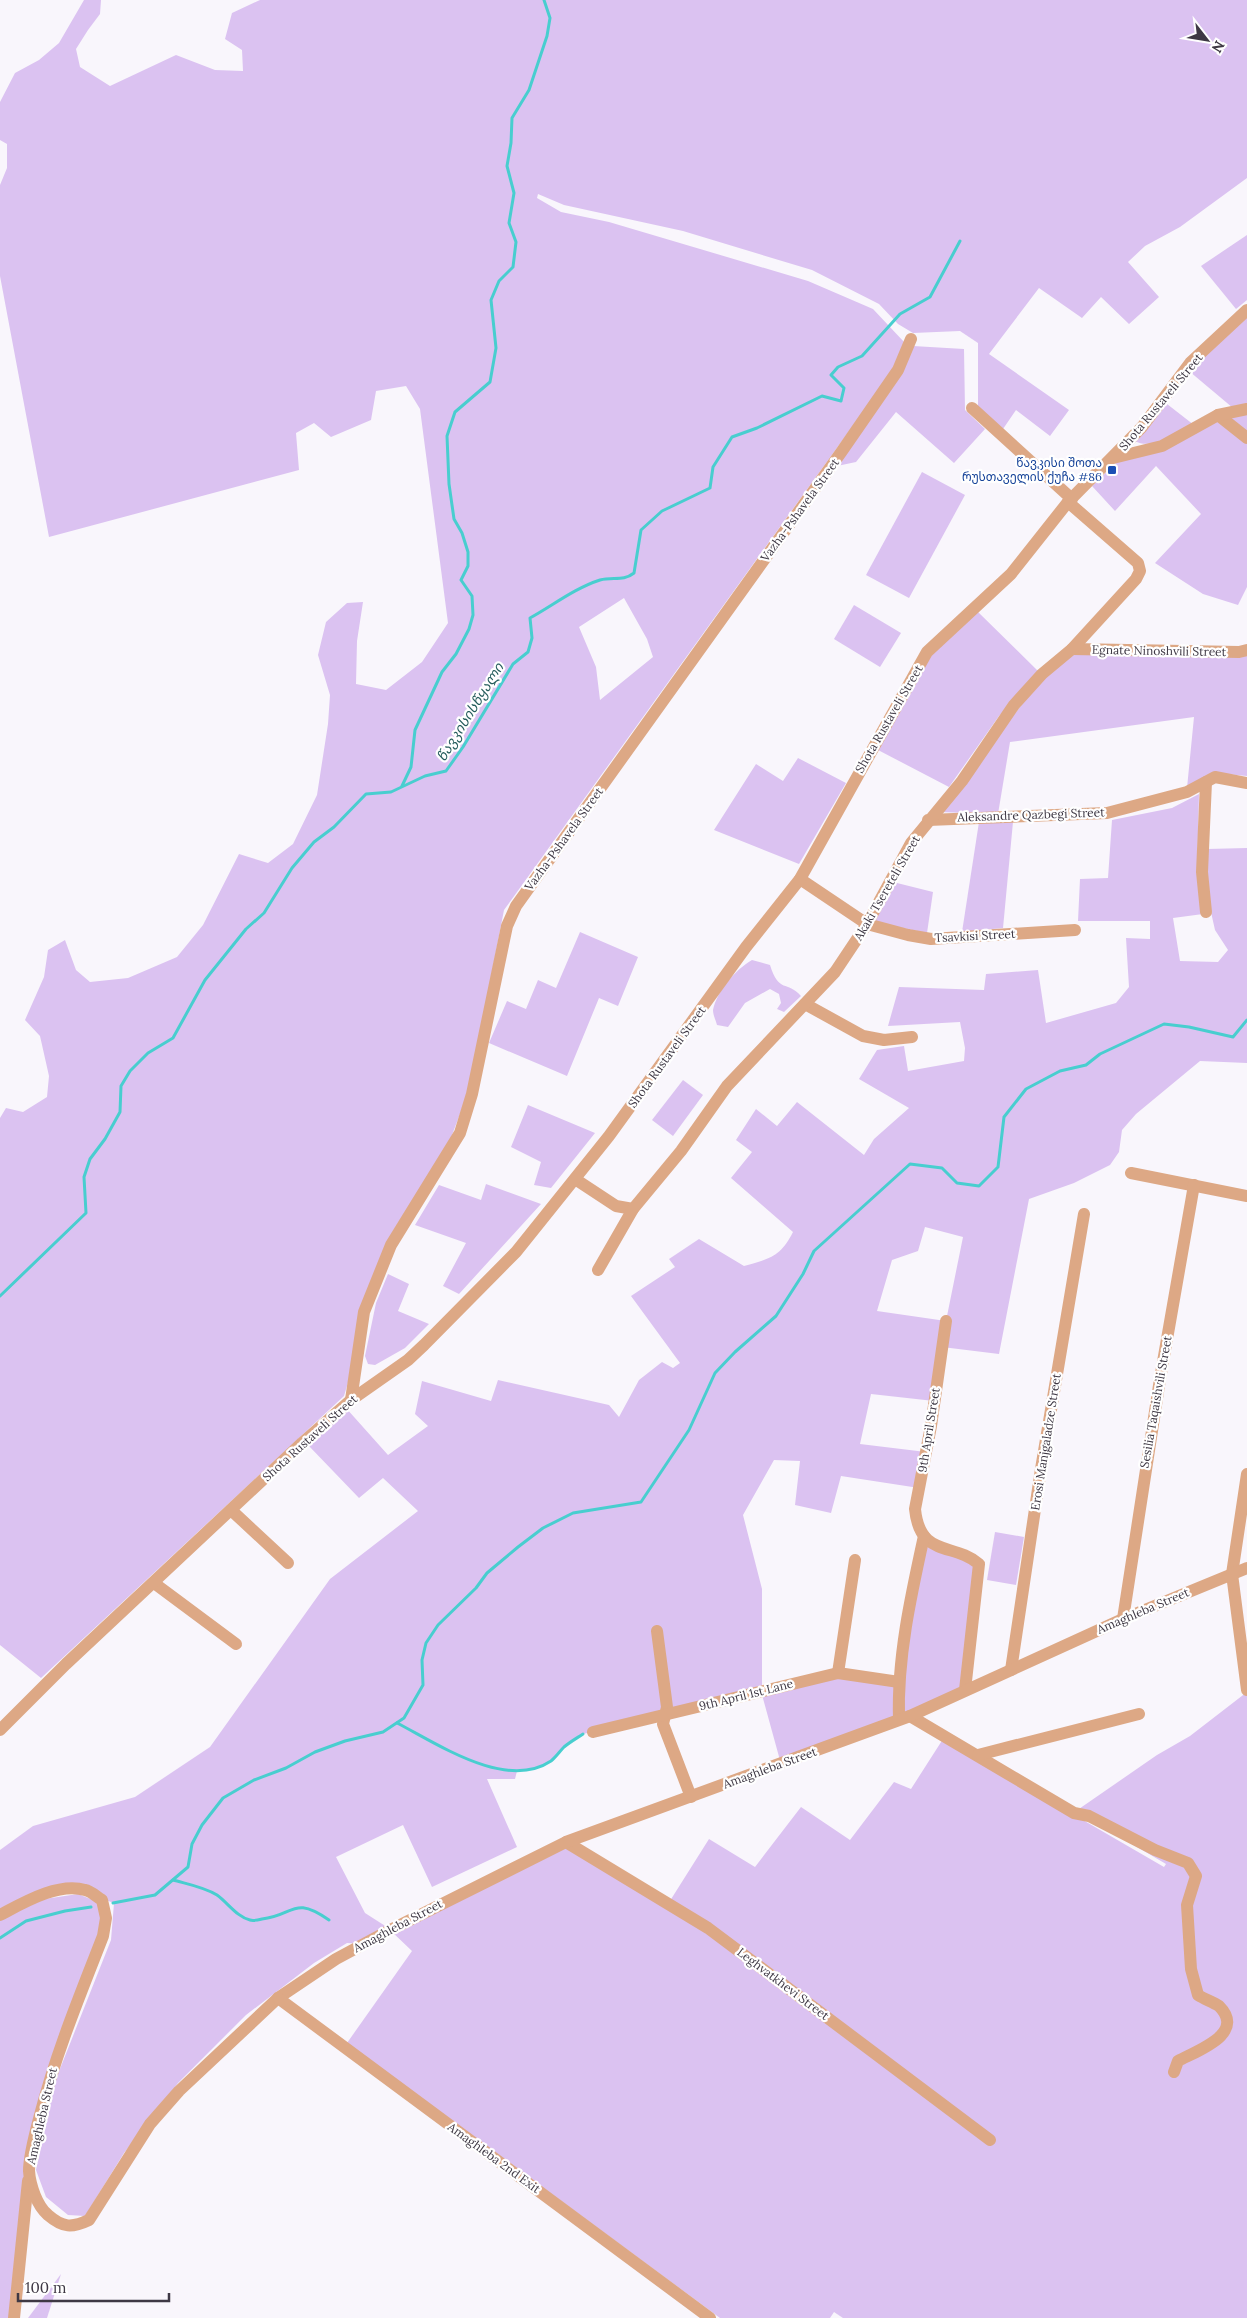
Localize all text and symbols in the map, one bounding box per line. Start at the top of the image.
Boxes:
north arrow [1182,15,1232,65]
text: N [1208,37,1229,56]
street label: Shota Rustaveli Street [1116,350,1206,453]
street label: Vazha-Pshavela Street [756,455,842,565]
place label: წავკისი შოთა რუსთაველის ქუჩა #86 [962,455,1102,485]
marker: წავკისი შოთა რუსთაველის ქუჩა #86 [1106,464,1118,476]
street label: Egnate Ninoshvili Street [1092,642,1227,659]
water label: წავკისისწყალი [432,659,508,765]
street label: Shota Rustaveli Street [852,662,926,775]
street label: Vazha-Pshavela Street [520,784,606,894]
street label: Aleksandre Qazbegi Street [956,804,1105,825]
street label: Akaki Tsereteli Street [850,832,923,944]
street label: Tsavkisi Street [934,926,1016,945]
street label: Shota Rustaveli Street [625,1003,709,1111]
street label: Sesilia Taqaishvili Street [1136,1334,1175,1469]
street label: Erosi Manjgaladze Street [1027,1372,1064,1511]
street label: 9th April Street [914,1386,943,1473]
street label: Shota Rustaveli Street [259,1391,360,1484]
street label: Amaghleba Street [1094,1584,1191,1637]
street label: 9th April 1st Lane [697,1675,795,1713]
street label: Amaghleba Street [720,1743,819,1792]
street label: Amaghleba Street [350,1896,445,1956]
street label: Leghvatkhevi Street [735,1944,832,2023]
street label: Amaghleba Street [23,2066,60,2167]
street label: Amaghleba 2nd Exit [444,2118,544,2196]
scale bar [18,2270,169,2302]
text: 100 m [25,2278,66,2297]

